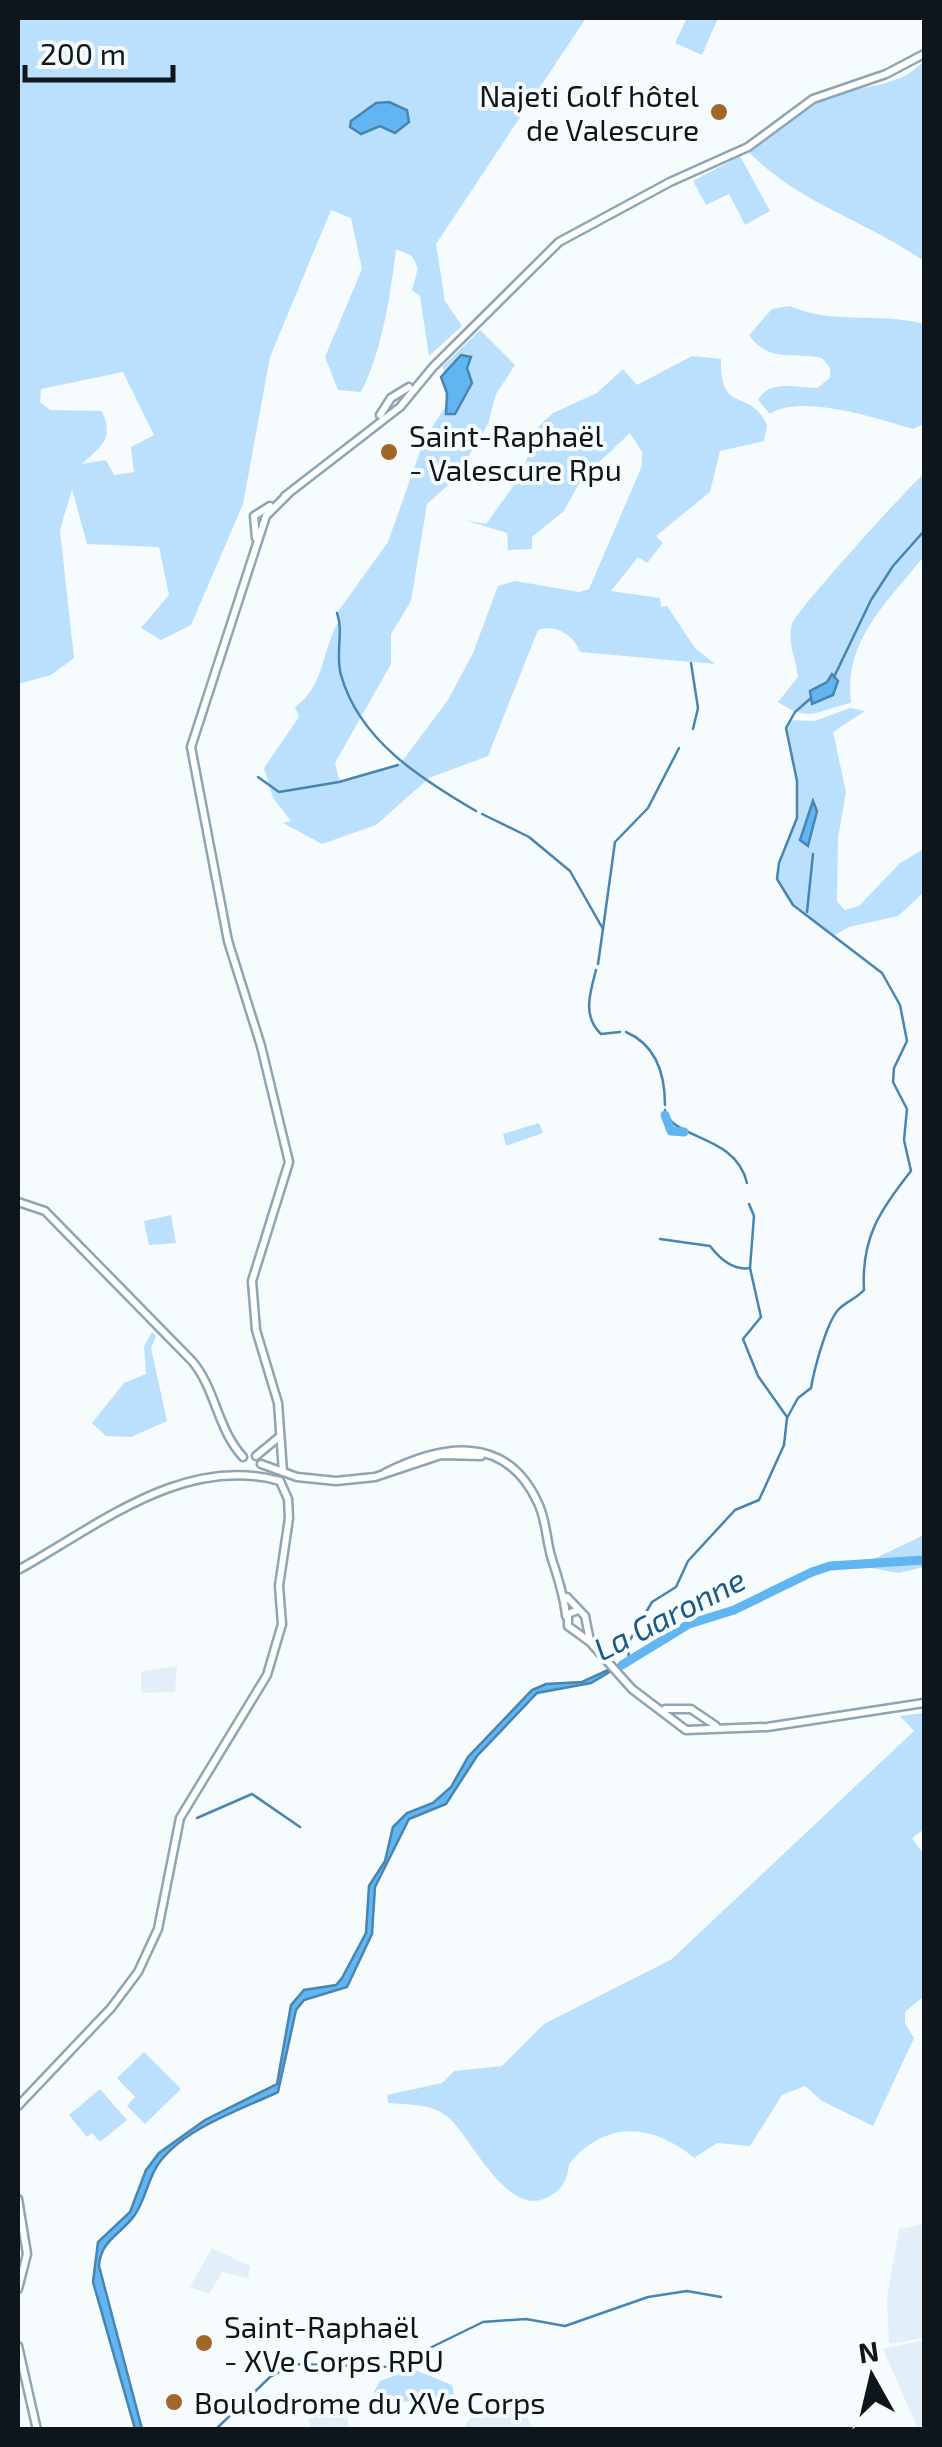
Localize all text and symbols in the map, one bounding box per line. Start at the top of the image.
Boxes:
scale bar [25,20,172,82]
text: 200 m [40,35,126,71]
place label: Najeti Golf hôtel de Valescure [479,77,699,147]
marker: Najeti Golf hôtel de Valescure [708,101,730,123]
place label: Saint-Raphaël - Valescure Rpu [409,417,622,487]
marker: Saint-Raphaël - Valescure Rpu [378,441,400,463]
water label: La Garonne [587,1559,751,1667]
place label: Saint-Raphaël - XVe Corps RPU [224,2308,444,2378]
north arrow [822,2327,922,2427]
marker: Saint-Raphaël - XVe Corps RPU [193,2332,215,2354]
text: N [856,2333,881,2369]
place label: Boulodrome du XVe Corps [194,2384,546,2420]
marker: Boulodrome du XVe Corps [163,2391,185,2413]

